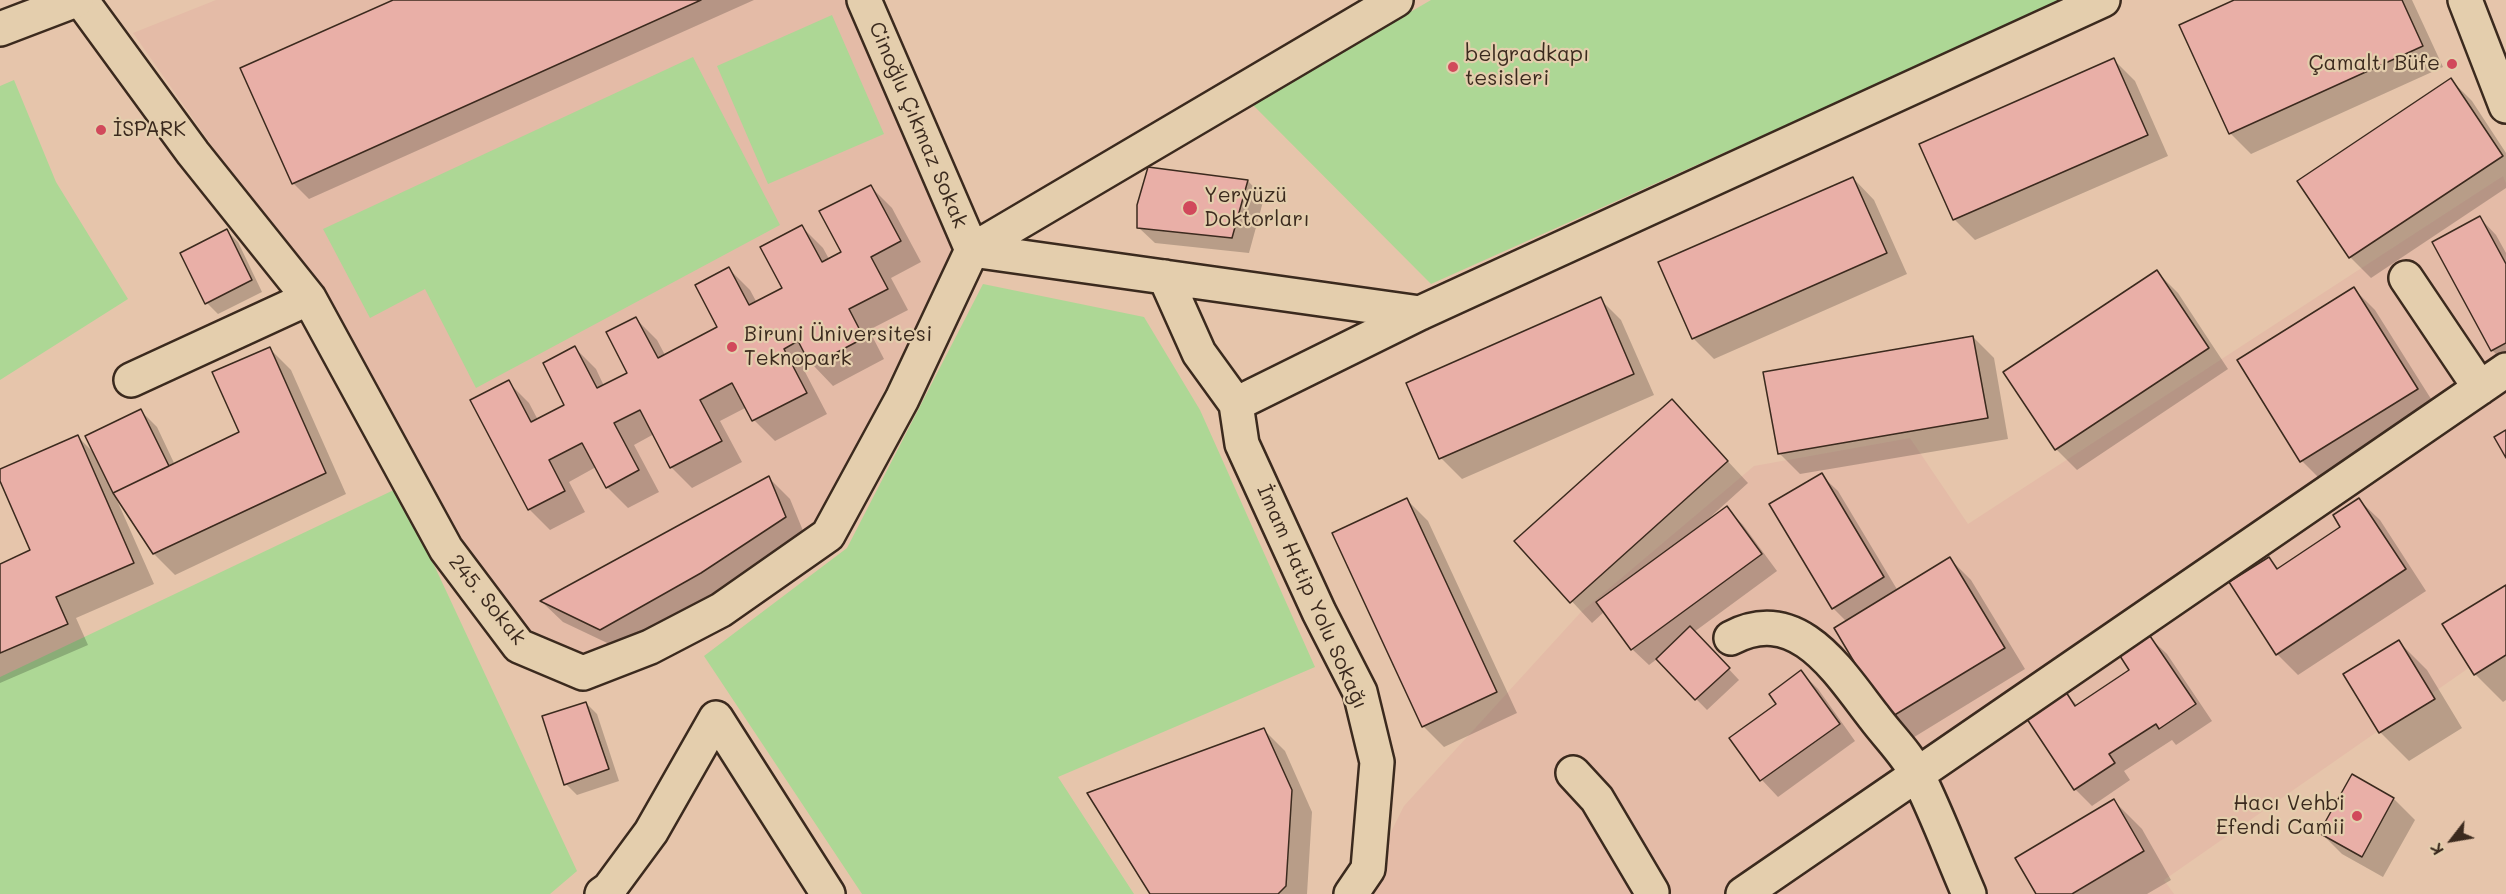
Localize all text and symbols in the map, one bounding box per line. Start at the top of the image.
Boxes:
street label: Cinoğlu Çıkmaz Sokak [863,18,973,232]
place label: belgradkapı tesisleri [1465,42,1590,92]
place label: Çamaltı Büfe [2309,51,2440,77]
marker: Çamaltı Büfe [2445,57,2459,71]
marker: belgradkapı tesisleri [1446,60,1460,74]
place label: İSPARK [113,117,186,143]
marker: İSPARK [94,123,108,137]
place label: Yeryüzü Doktorları [1204,183,1310,233]
marker: Yeryüzü Doktorları [1181,199,1199,217]
place label: Biruni Üniversitesi Teknopark [744,322,932,372]
marker: Biruni Üniversitesi Teknopark [725,340,739,354]
street label: İmam Hatip Yolu Sokağı [1251,481,1373,713]
street label: 245. Sokak [443,550,531,650]
place label: Hacı Vehbi Efendi Camii [2216,791,2345,841]
marker: Hacı Vehbi Efendi Camii [2350,809,2364,823]
north arrow [2422,810,2482,870]
text: K [2424,840,2448,859]

